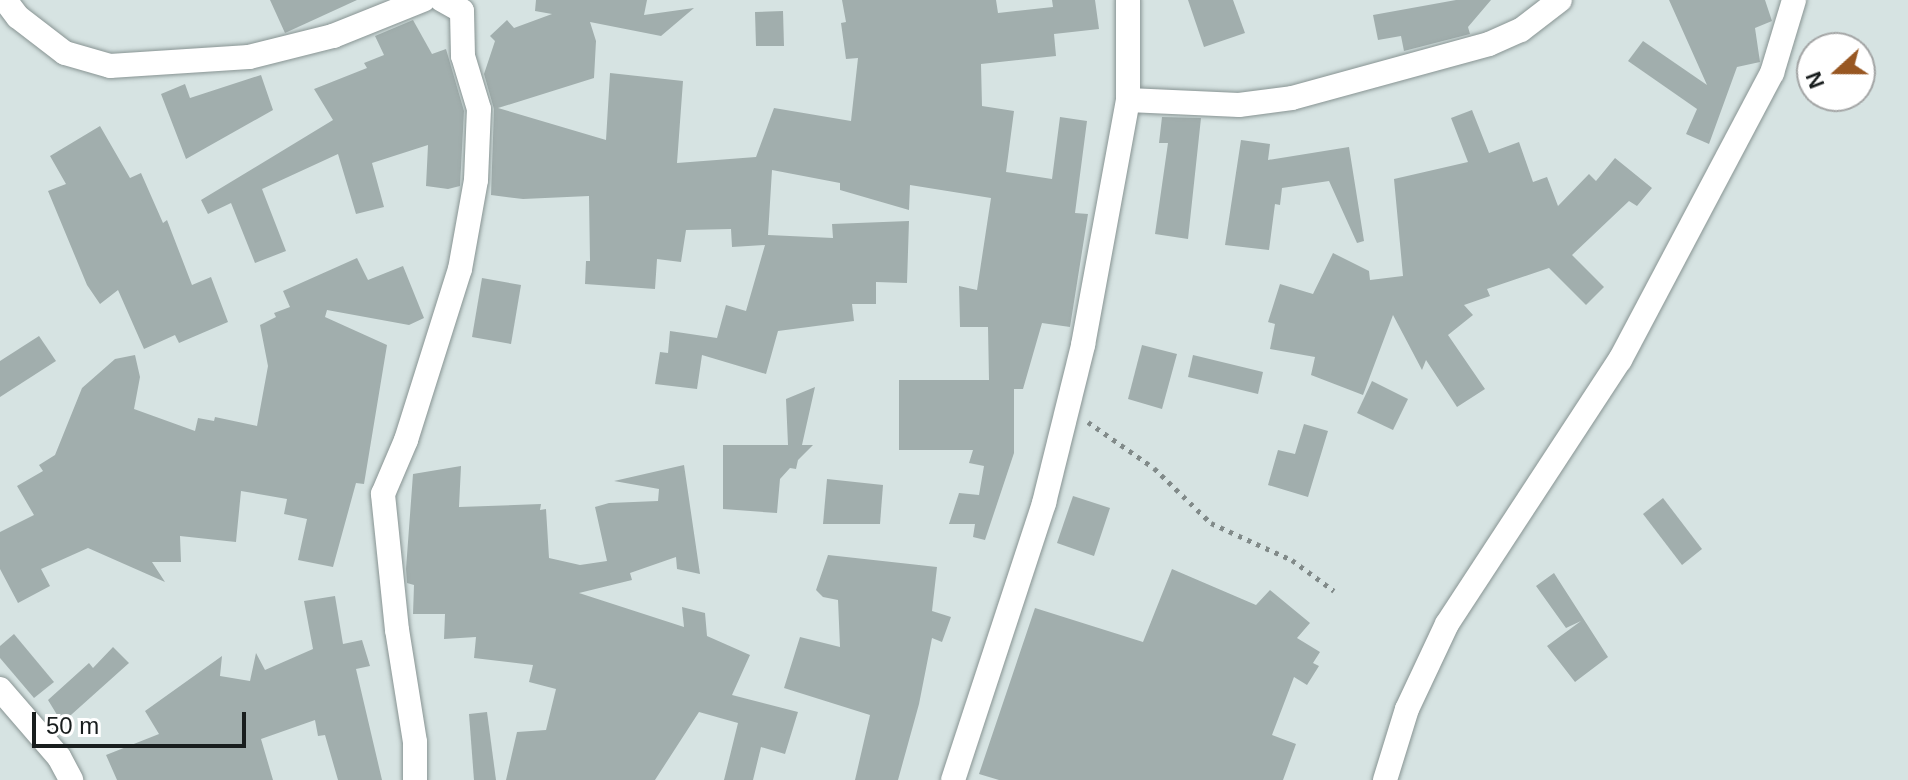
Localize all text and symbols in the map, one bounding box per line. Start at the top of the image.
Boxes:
north arrow [1796,32,1876,112]
text: N [1800,68,1830,92]
scale bar [36,696,250,746]
text: 50 m [46,712,99,739]

